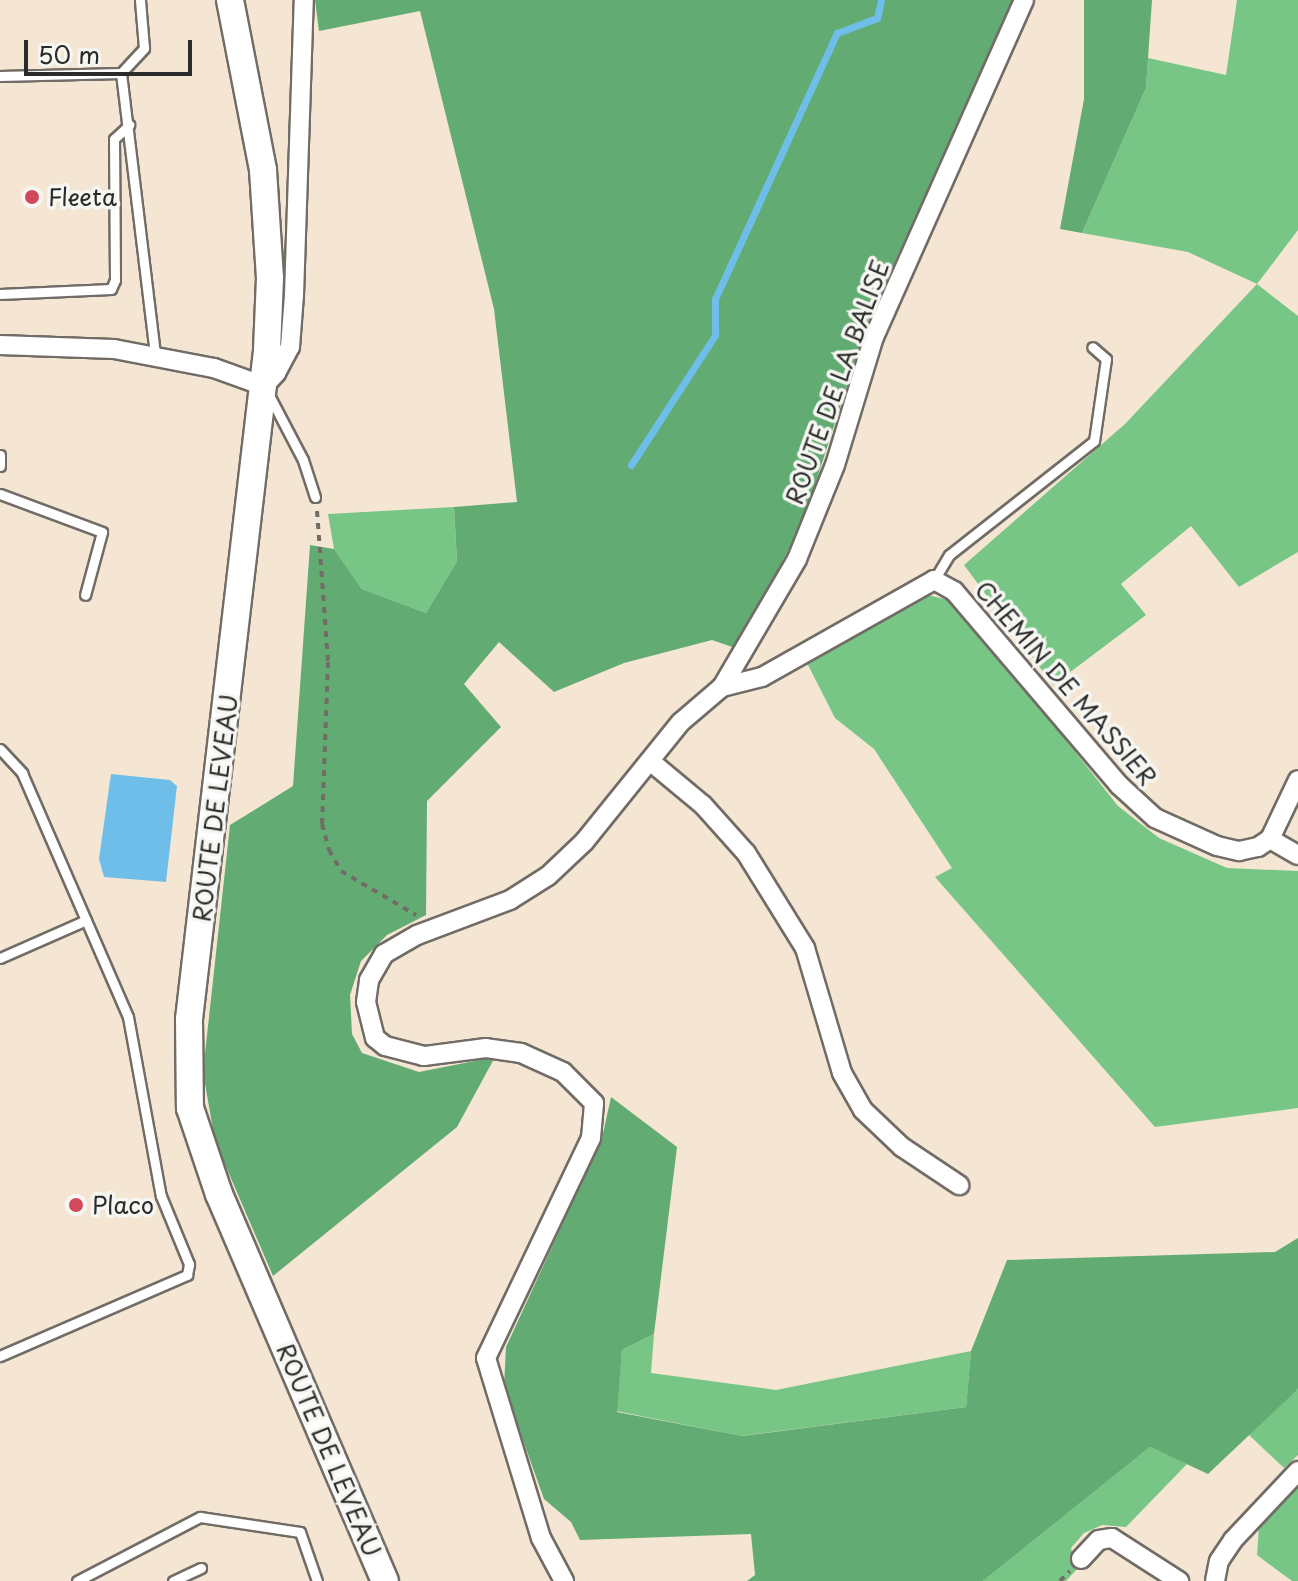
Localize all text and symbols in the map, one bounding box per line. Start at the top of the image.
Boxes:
scale bar [28,24,196,74]
text: 50 m [38,36,100,72]
place label: Fleeta [48,183,117,211]
marker: Fleeta [23,188,41,206]
street label: ROUTE DE LA BALISE [779,255,895,509]
street label: CHEMIN DE MASSIER [970,575,1162,791]
street label: ROUTE DE LEVEAU [187,693,243,923]
place label: Placo [92,1191,154,1219]
marker: Placo [67,1196,85,1214]
street label: ROUTE DE LEVEAU [271,1339,387,1561]

